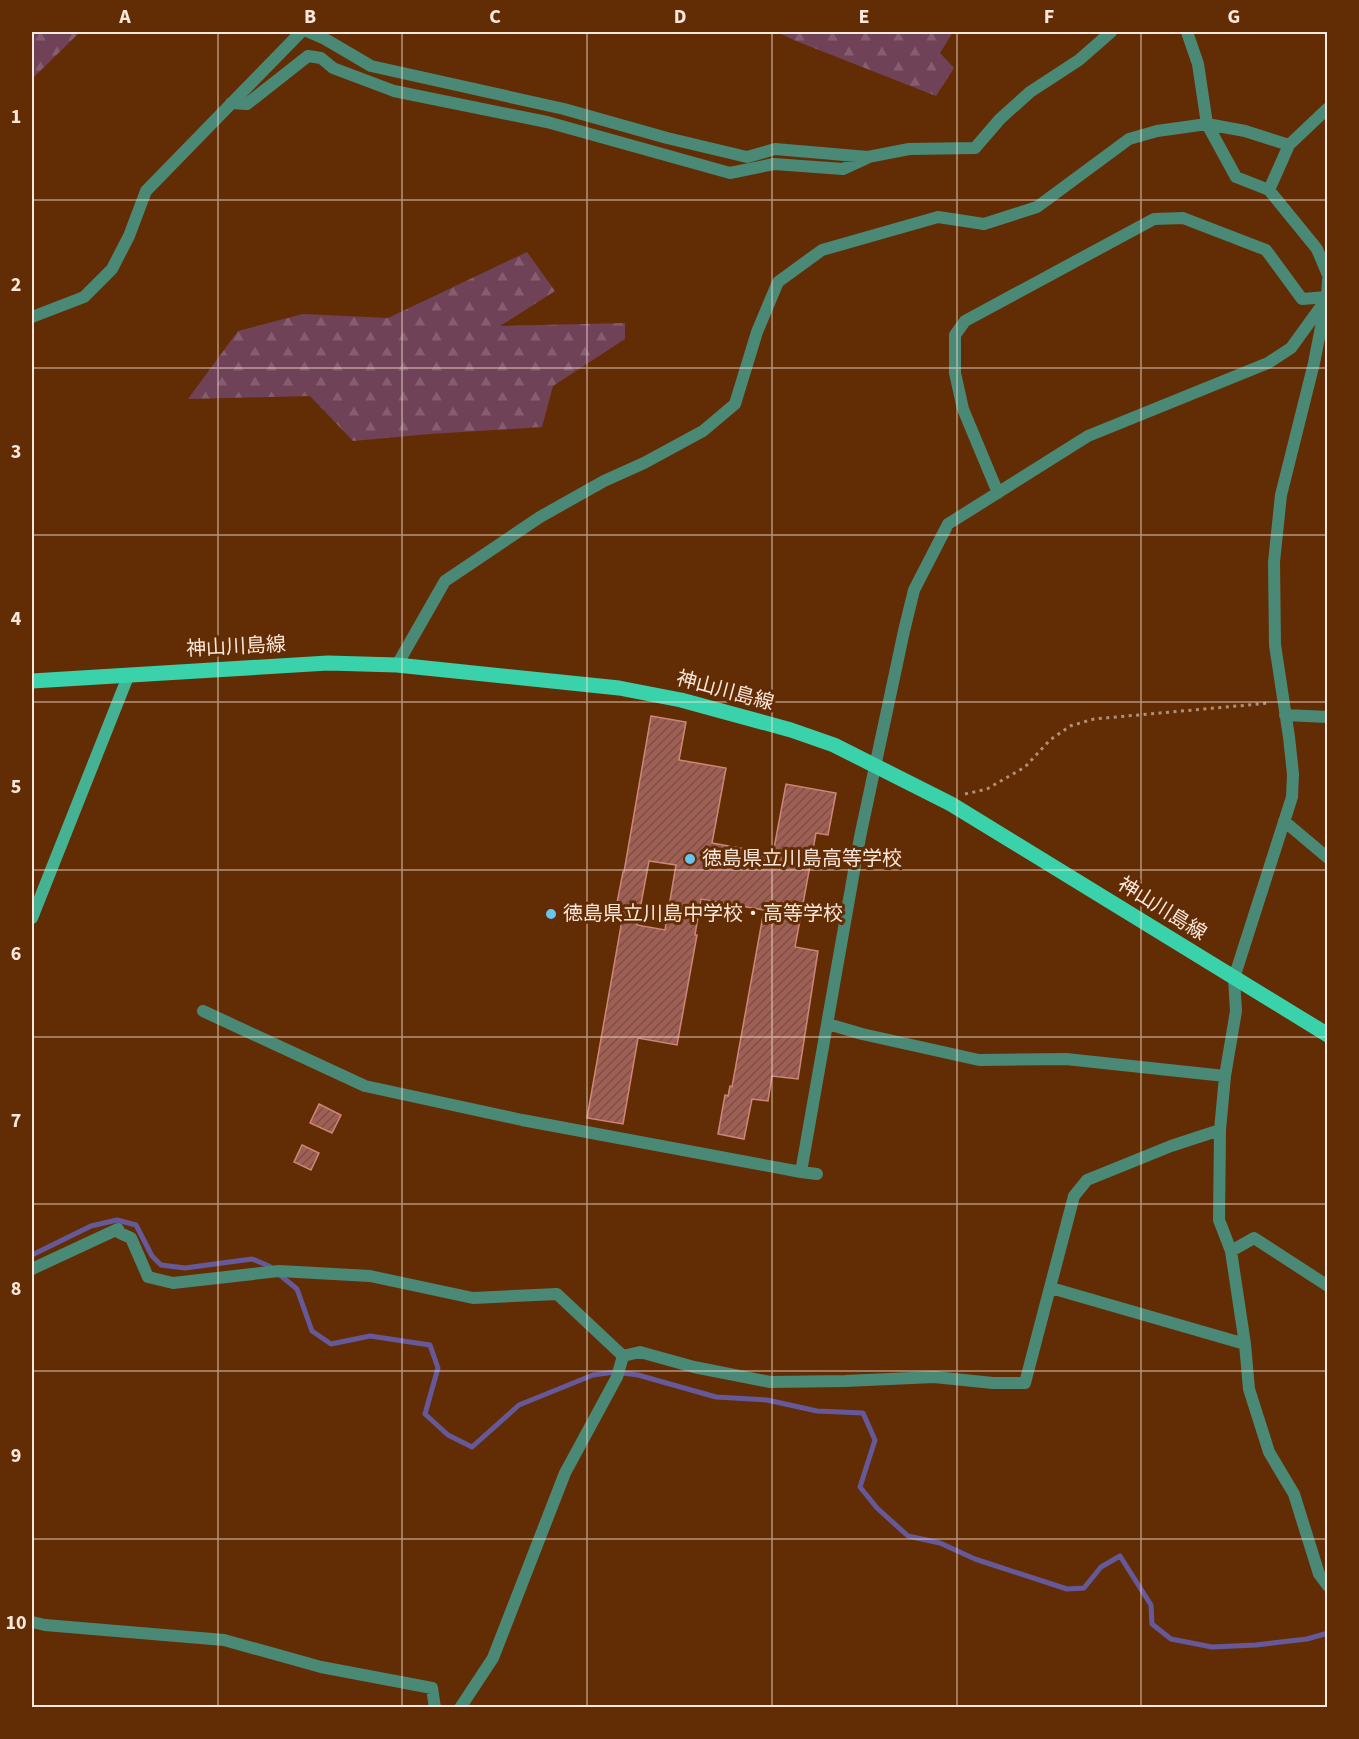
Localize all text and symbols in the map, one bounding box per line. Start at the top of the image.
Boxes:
text: A [118,3,131,31]
text: B [304,3,316,31]
text: C [489,3,501,31]
text: D [674,3,686,31]
text: E [859,3,869,31]
text: F [1044,3,1054,31]
text: G [1228,3,1240,31]
text: 1 [11,103,21,131]
text: 2 [11,271,21,299]
text: 3 [11,438,21,466]
text: 4 [11,605,22,633]
street label: 神山川島線 [185,630,287,664]
street label: 神山川島線 [673,665,777,717]
text: 5 [11,773,21,801]
place label: 徳島県立川島高等学校 [702,845,902,873]
marker: 徳島県立川島高等学校 [683,852,697,866]
street label: 神山川島線 [1112,871,1212,947]
place label: 徳島県立川島中学校・高等学校 [563,900,843,928]
marker: 徳島県立川島中学校・高等学校 [544,907,558,921]
text: 6 [11,940,21,968]
text: 7 [11,1107,21,1135]
text: 8 [11,1275,21,1303]
text: 9 [11,1442,21,1470]
text: 10 [5,1609,27,1637]

